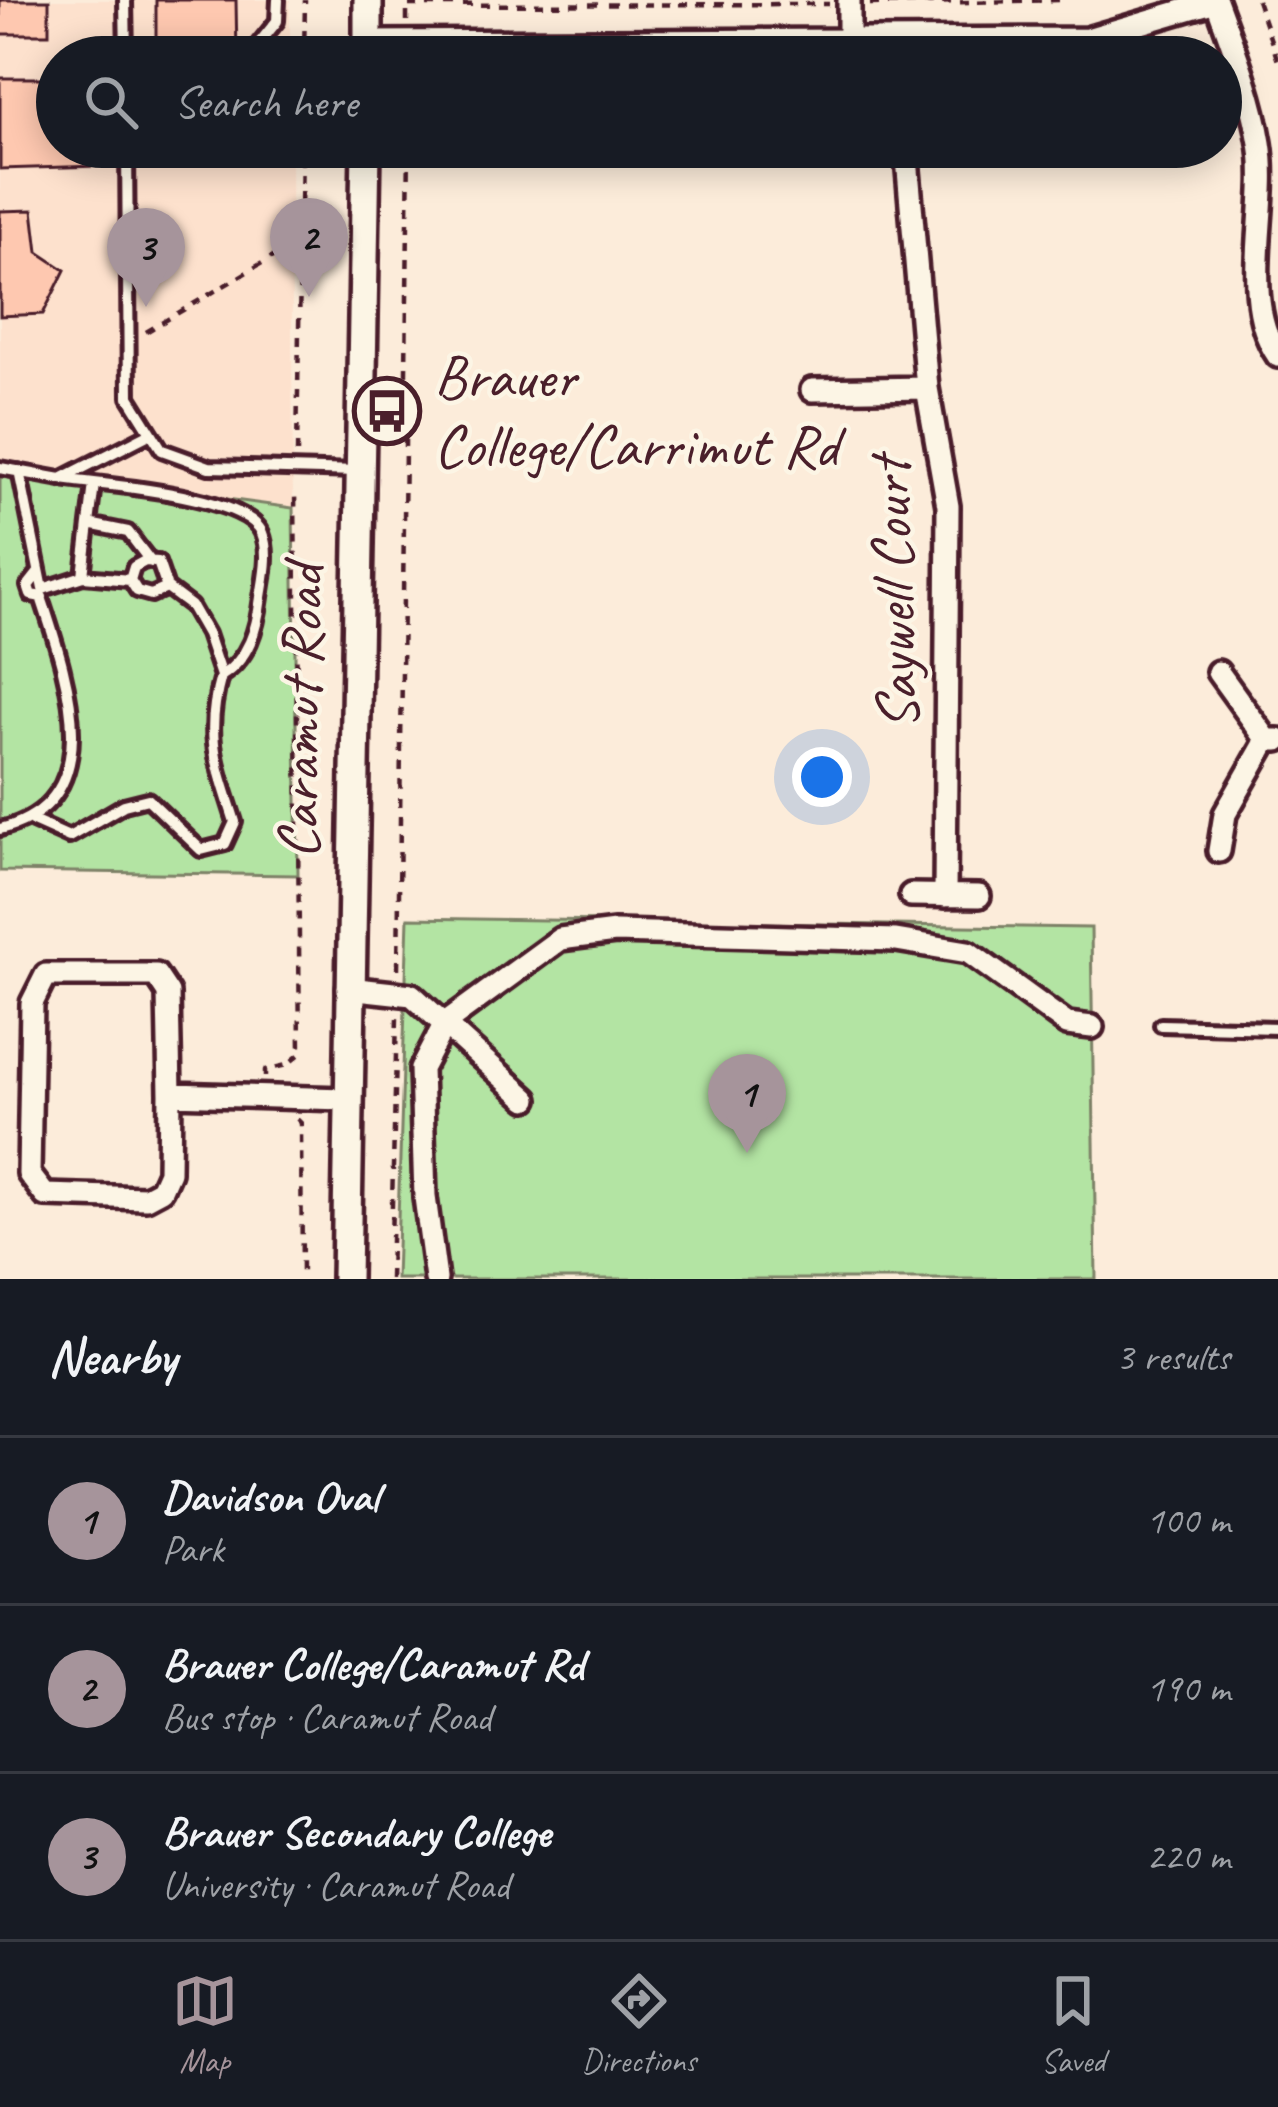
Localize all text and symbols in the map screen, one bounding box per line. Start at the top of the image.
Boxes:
search box [36,36,1242,168]
icon: search [78,69,144,135]
text: Search here [174,74,357,131]
pin: 2 [270,198,348,297]
pin: 3 [107,208,185,307]
place label: Brauer College/Carrimut Rd [434,339,847,484]
bus stop icon: Brauer College/Carrimut Rd [352,376,422,446]
street label: Saywell Court [850,448,936,731]
street label: Caramut Road [259,556,341,860]
your location [792,747,852,807]
pin: 1 [708,1054,786,1153]
text: Nearby [48,1325,176,1389]
text: 3 results [1116,1333,1230,1382]
text: Davidson Oval [162,1468,379,1525]
text: 1 [78,1496,96,1545]
text: 100 m [1146,1496,1230,1545]
text: Park [162,1525,224,1574]
text: Brauer College/Caramut Rd [162,1636,584,1693]
text: 2 [78,1664,96,1713]
text: 190 m [1146,1664,1230,1713]
text: Bus stop · Caramut Road [162,1693,491,1742]
text: Brauer Secondary College [162,1804,551,1861]
text: 3 [78,1832,96,1881]
text: 220 m [1146,1832,1230,1881]
text: University · Caramut Road [162,1861,509,1910]
tab: Map [172,1968,238,2082]
tab: Directions [582,1968,696,2082]
tab: Saved [1040,1968,1106,2082]

